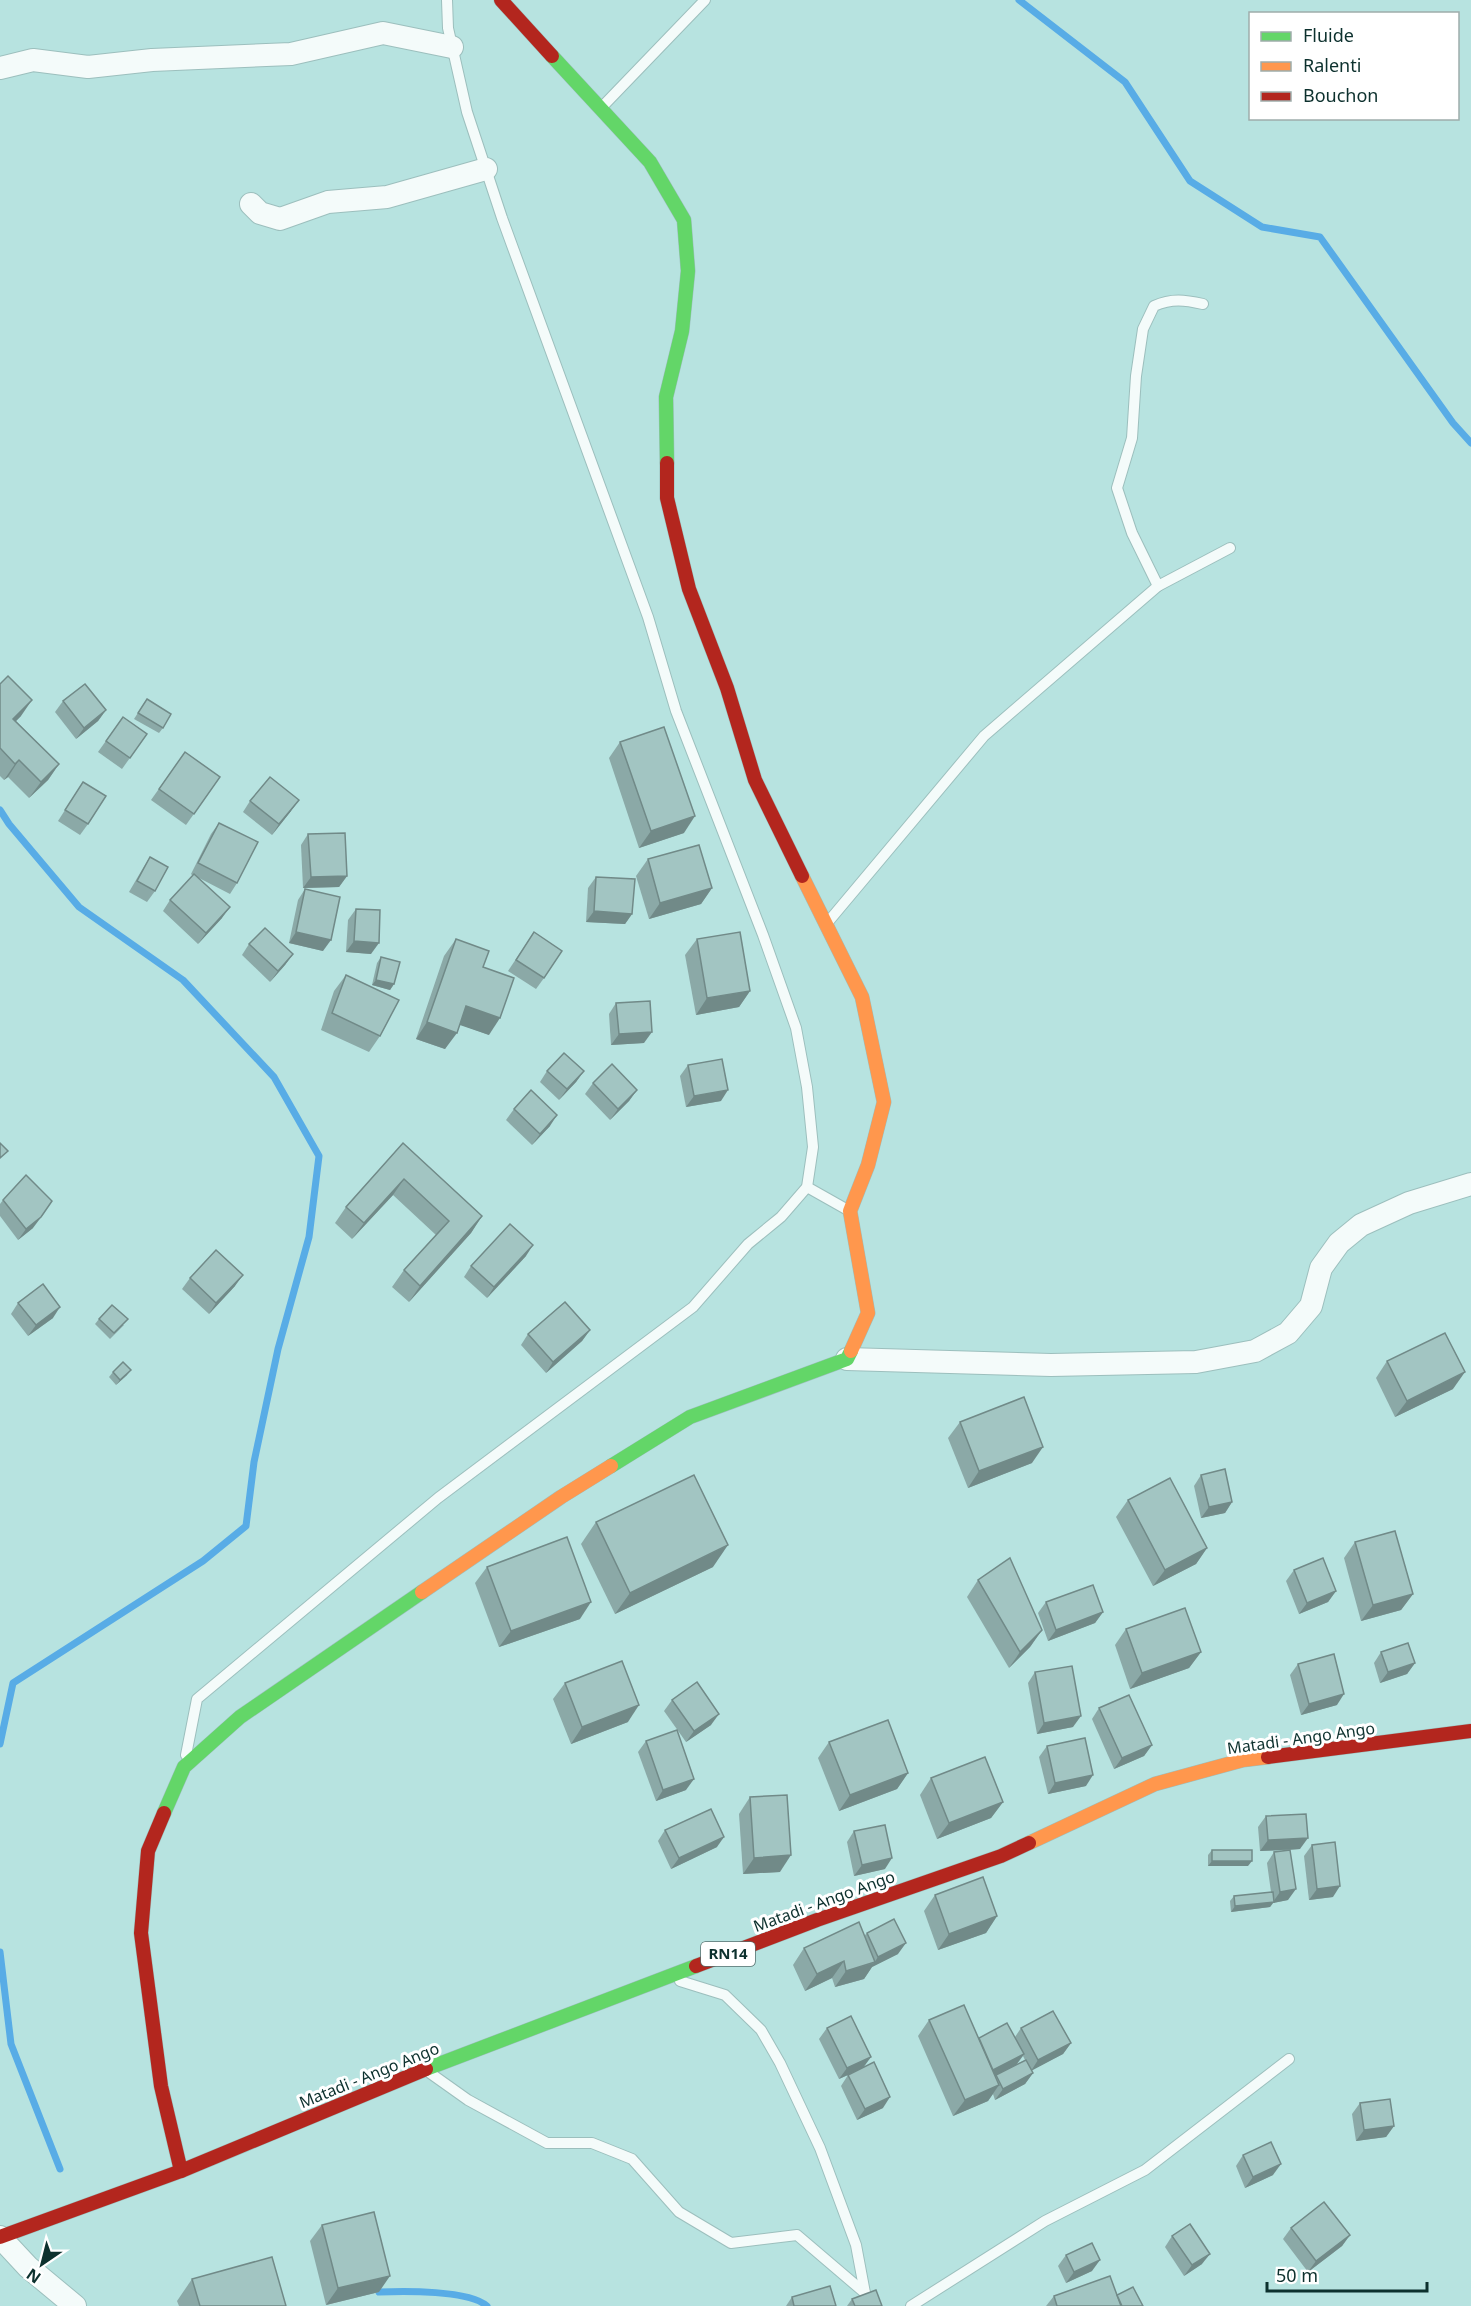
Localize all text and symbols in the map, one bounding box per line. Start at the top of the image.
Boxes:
legend [1249,12,1459,120]
text: Fluide [1303,23,1354,47]
text: Ralenti [1303,53,1361,77]
text: Bouchon [1303,83,1379,107]
street label: Matadi - Ango Ango [1226,1717,1376,1759]
street label: Matadi - Ango Ango [750,1865,898,1937]
road number: RN14 [701,1942,755,1966]
street label: Matadi - Ango Ango [296,2037,442,2113]
north arrow [12,2234,72,2294]
scale bar [1267,2255,1428,2293]
text: 50 m [1276,2263,1318,2287]
text: N [22,2264,45,2289]

